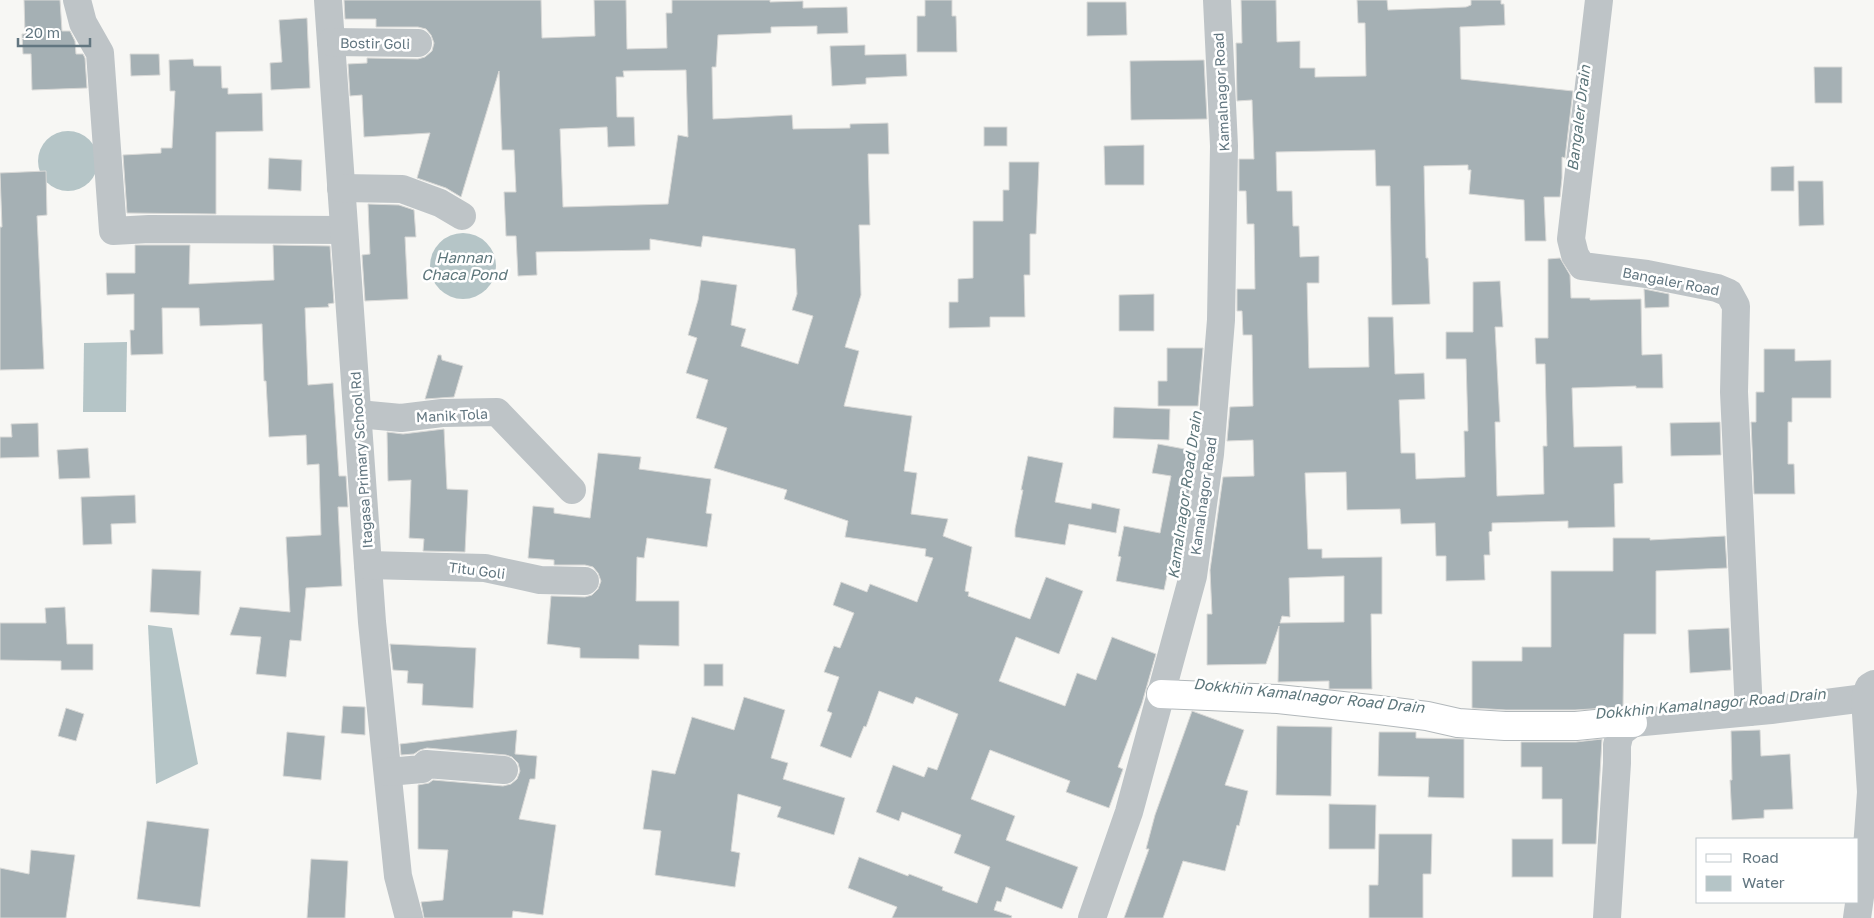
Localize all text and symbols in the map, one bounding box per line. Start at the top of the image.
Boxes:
scale bar [18,15,90,47]
text: 20 m [25,23,60,41]
street label: Kamalnagor Road [1209,32,1233,152]
street label: Bostir Goli [340,34,410,52]
water label: Bangaler Drain [1563,63,1594,172]
water label: Hannan Chaca Pond [421,248,508,283]
street label: Bangaler Road [1621,263,1721,299]
street label: Itagasa Primary School Rd [346,371,376,549]
street label: Manik Tola [416,405,488,425]
water label: Kamalnagor Road Drain [1163,410,1205,580]
street label: Kamalnagor Road [1186,436,1220,556]
street label: Titu Goli [448,558,506,582]
water label: Dokkhin Kamalnagor Road Drain [1193,674,1426,717]
water label: Dokkhin Kamalnagor Road Drain [1594,684,1827,723]
legend [1696,838,1859,903]
text: Road [1742,848,1779,866]
text: Water [1742,873,1785,891]

